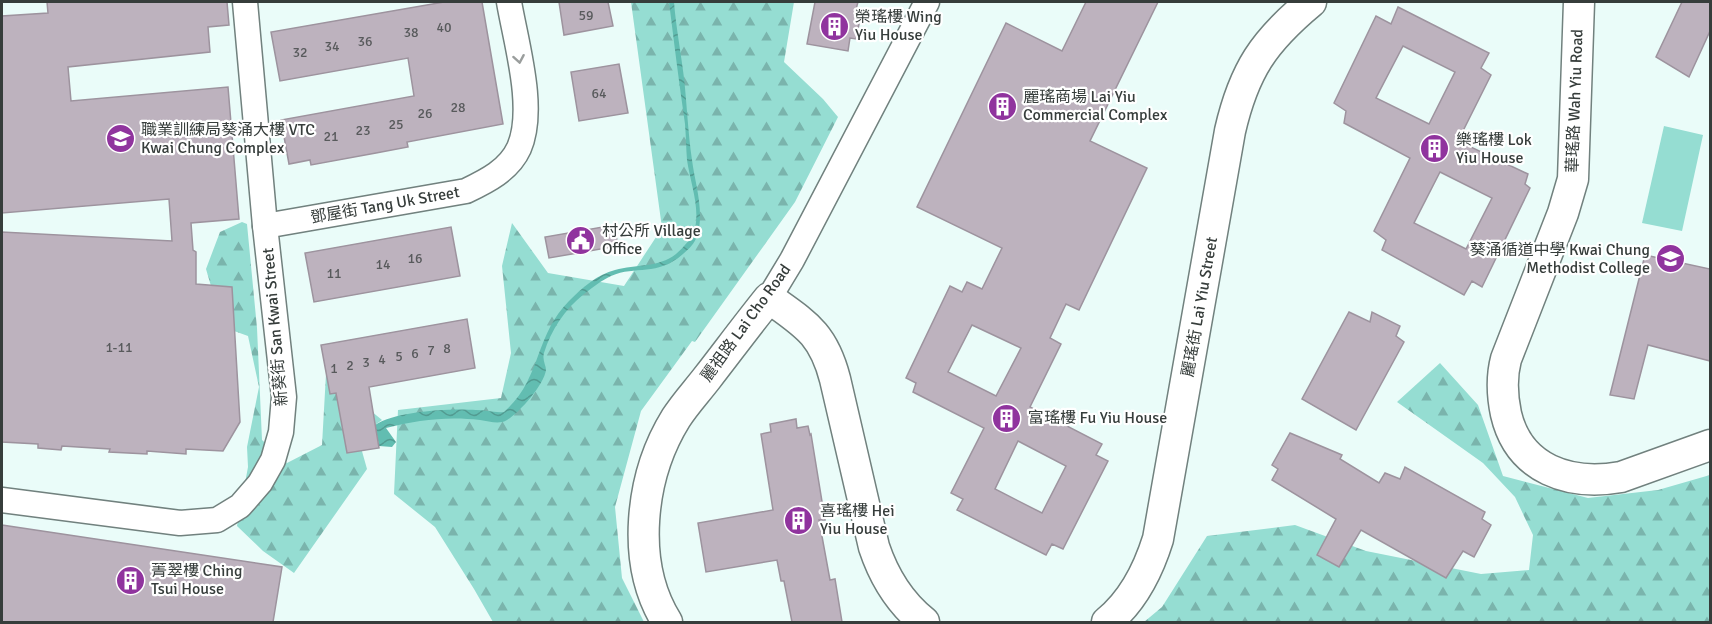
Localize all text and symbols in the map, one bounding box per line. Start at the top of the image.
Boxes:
house number: 59 [578,7,594,24]
place label: 榮瑤樓 Wing Yiu House [855,7,942,45]
building icon: 榮瑤樓 Wing Yiu House [818,10,850,42]
house number: 40 [436,19,452,36]
house number: 38 [403,24,419,41]
street label: 華瑤路 Wah Yiu Road [1562,29,1588,173]
house number: 36 [357,33,373,50]
house number: 34 [324,38,340,55]
house number: 32 [292,44,308,61]
one-way arrow [512,54,525,64]
house number: 64 [591,85,607,102]
place label: 麗瑤商場 Lai Yiu Commercial Complex [1023,87,1168,125]
building icon: 麗瑤商場 Lai Yiu Commercial Complex [986,90,1018,122]
house number: 28 [450,99,466,116]
house number: 26 [417,105,433,122]
house number: 25 [388,116,404,133]
place label: 職業訓練局葵涌大樓 VTC Kwai Chung Complex [141,120,315,158]
house number: 23 [355,122,371,139]
school or university icon: 職業訓練局葵涌大樓 VTC Kwai Chung Complex [104,123,136,155]
house number: 21 [323,128,339,145]
place label: 樂瑤樓 Lok Yiu House [1456,130,1532,168]
building icon: 樂瑤樓 Lok Yiu House [1419,133,1451,165]
street label: 鄧屋街 Tang Uk Street [309,182,461,228]
place label: 村公所 Village Office [602,221,701,259]
public building icon: 村公所 Village Office [565,224,597,256]
street label: 麗瑤街 Lai Yiu Street [1178,235,1222,379]
place label: 葵涌循道中學 Kwai Chung Methodist College [1470,240,1650,278]
school or university icon: 葵涌循道中學 Kwai Chung Methodist College [1655,243,1687,275]
street label: 新葵街 San Kwai Street [258,247,292,407]
house number: 16 [407,250,423,267]
house number: 14 [375,256,391,273]
street label: 麗祖路 Lai Cho Road [697,260,795,386]
house number: 11 [326,265,342,282]
house number: 1-11 [105,339,133,356]
house number: 8 [443,340,451,357]
house number: 7 [427,342,435,359]
house number: 6 [411,345,419,362]
house number: 5 [395,348,403,365]
house number: 4 [378,351,386,368]
house number: 3 [362,354,370,371]
house number: 2 [346,357,354,374]
house number: 1 [330,360,338,377]
building icon: 富瑤樓 Fu Yiu House [991,402,1023,434]
place label: 富瑤樓 Fu Yiu House [1028,408,1167,428]
place label: 喜瑤樓 Hei Yiu House [820,501,895,539]
building icon: 喜瑤樓 Hei Yiu House [783,504,815,536]
place label: 菁翠樓 Ching Tsui House [151,561,242,599]
building icon: 菁翠樓 Ching Tsui House [114,564,146,596]

